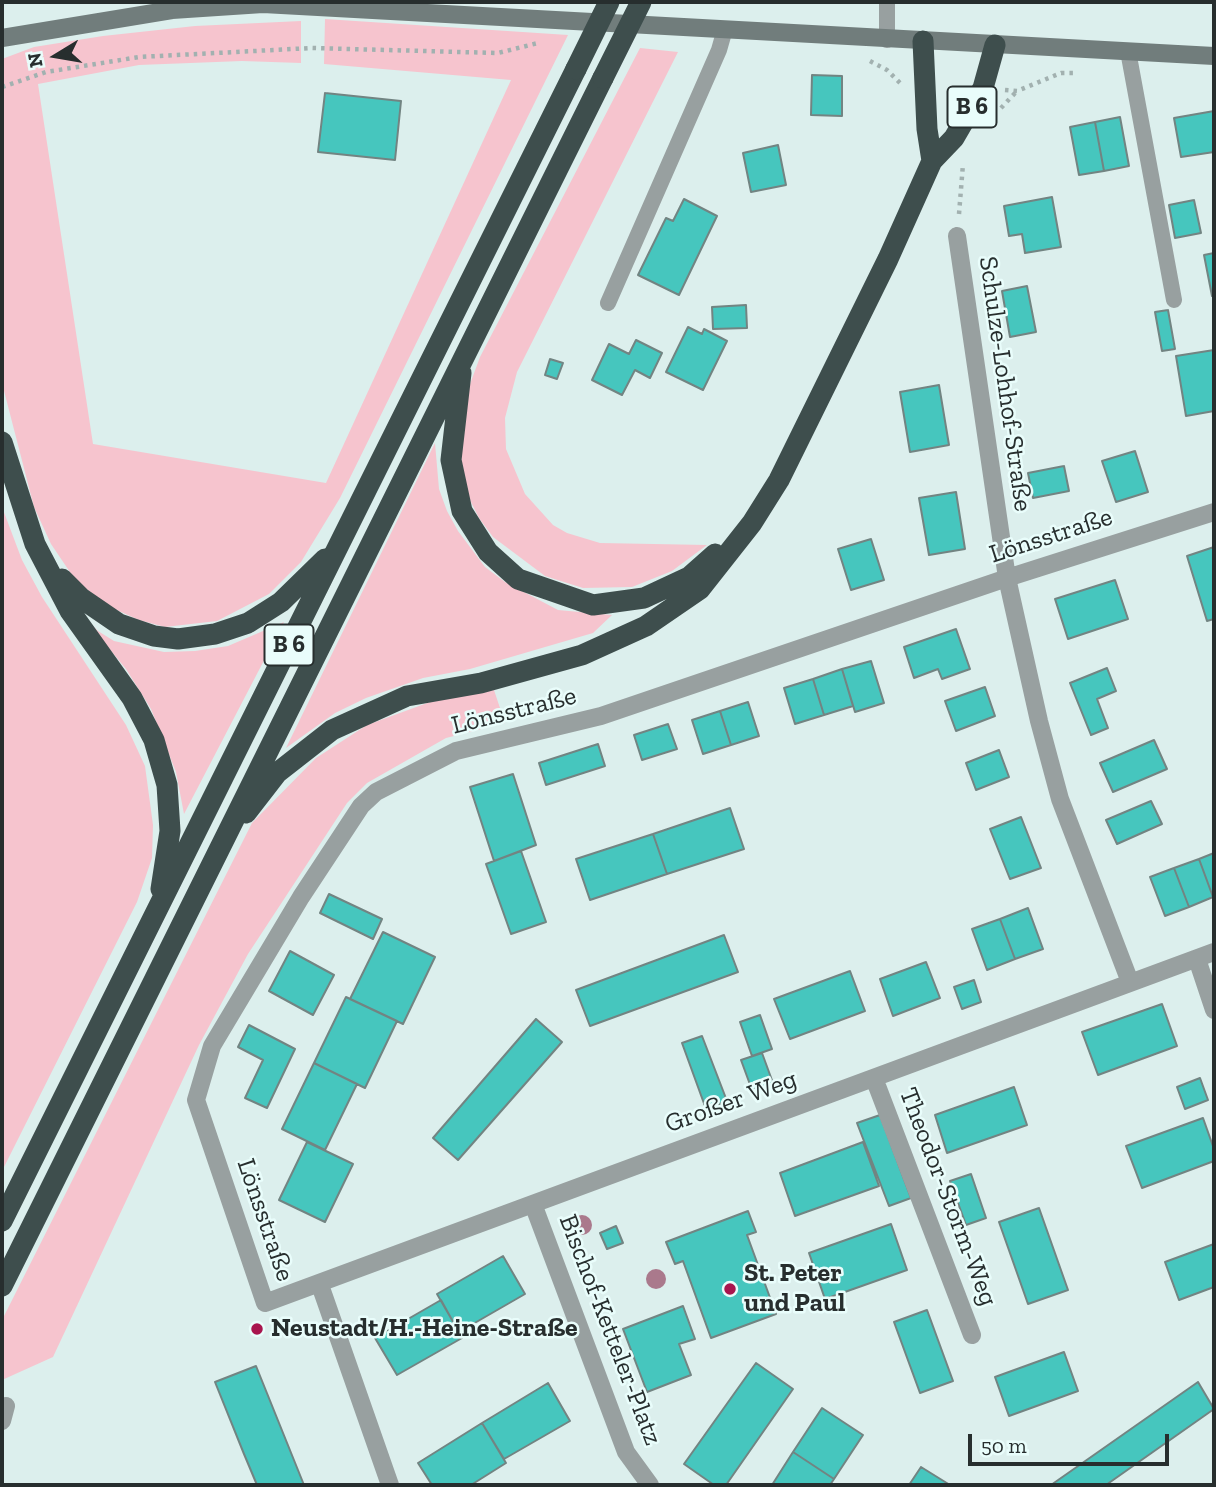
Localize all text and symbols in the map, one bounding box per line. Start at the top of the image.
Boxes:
north arrow [21,21,91,91]
text: N [22,51,48,69]
road number: B 6 [948,86,996,128]
street label: Schulze-Lohhof-Straße [972,254,1038,514]
street label: Lönsstraße [986,501,1116,571]
road number: B 6 [264,624,314,666]
street label: Lönsstraße [448,680,580,742]
street label: Großer Weg [661,1064,801,1140]
street label: Theodor-Storm-Weg [892,1084,1004,1310]
street label: Lönsstraße [229,1155,301,1285]
street label: Bischof-Ketteler-Platz [552,1210,668,1450]
place label: St. Peter und Paul [744,1258,845,1320]
marker: St. Peter und Paul [722,1281,738,1297]
place label: Neustadt/H.-Heine-Straße [271,1313,578,1345]
marker: Neustadt/H.-Heine-Straße [249,1321,265,1337]
scale bar [971,1420,1172,1464]
text: 50 m [981,1433,1027,1458]

